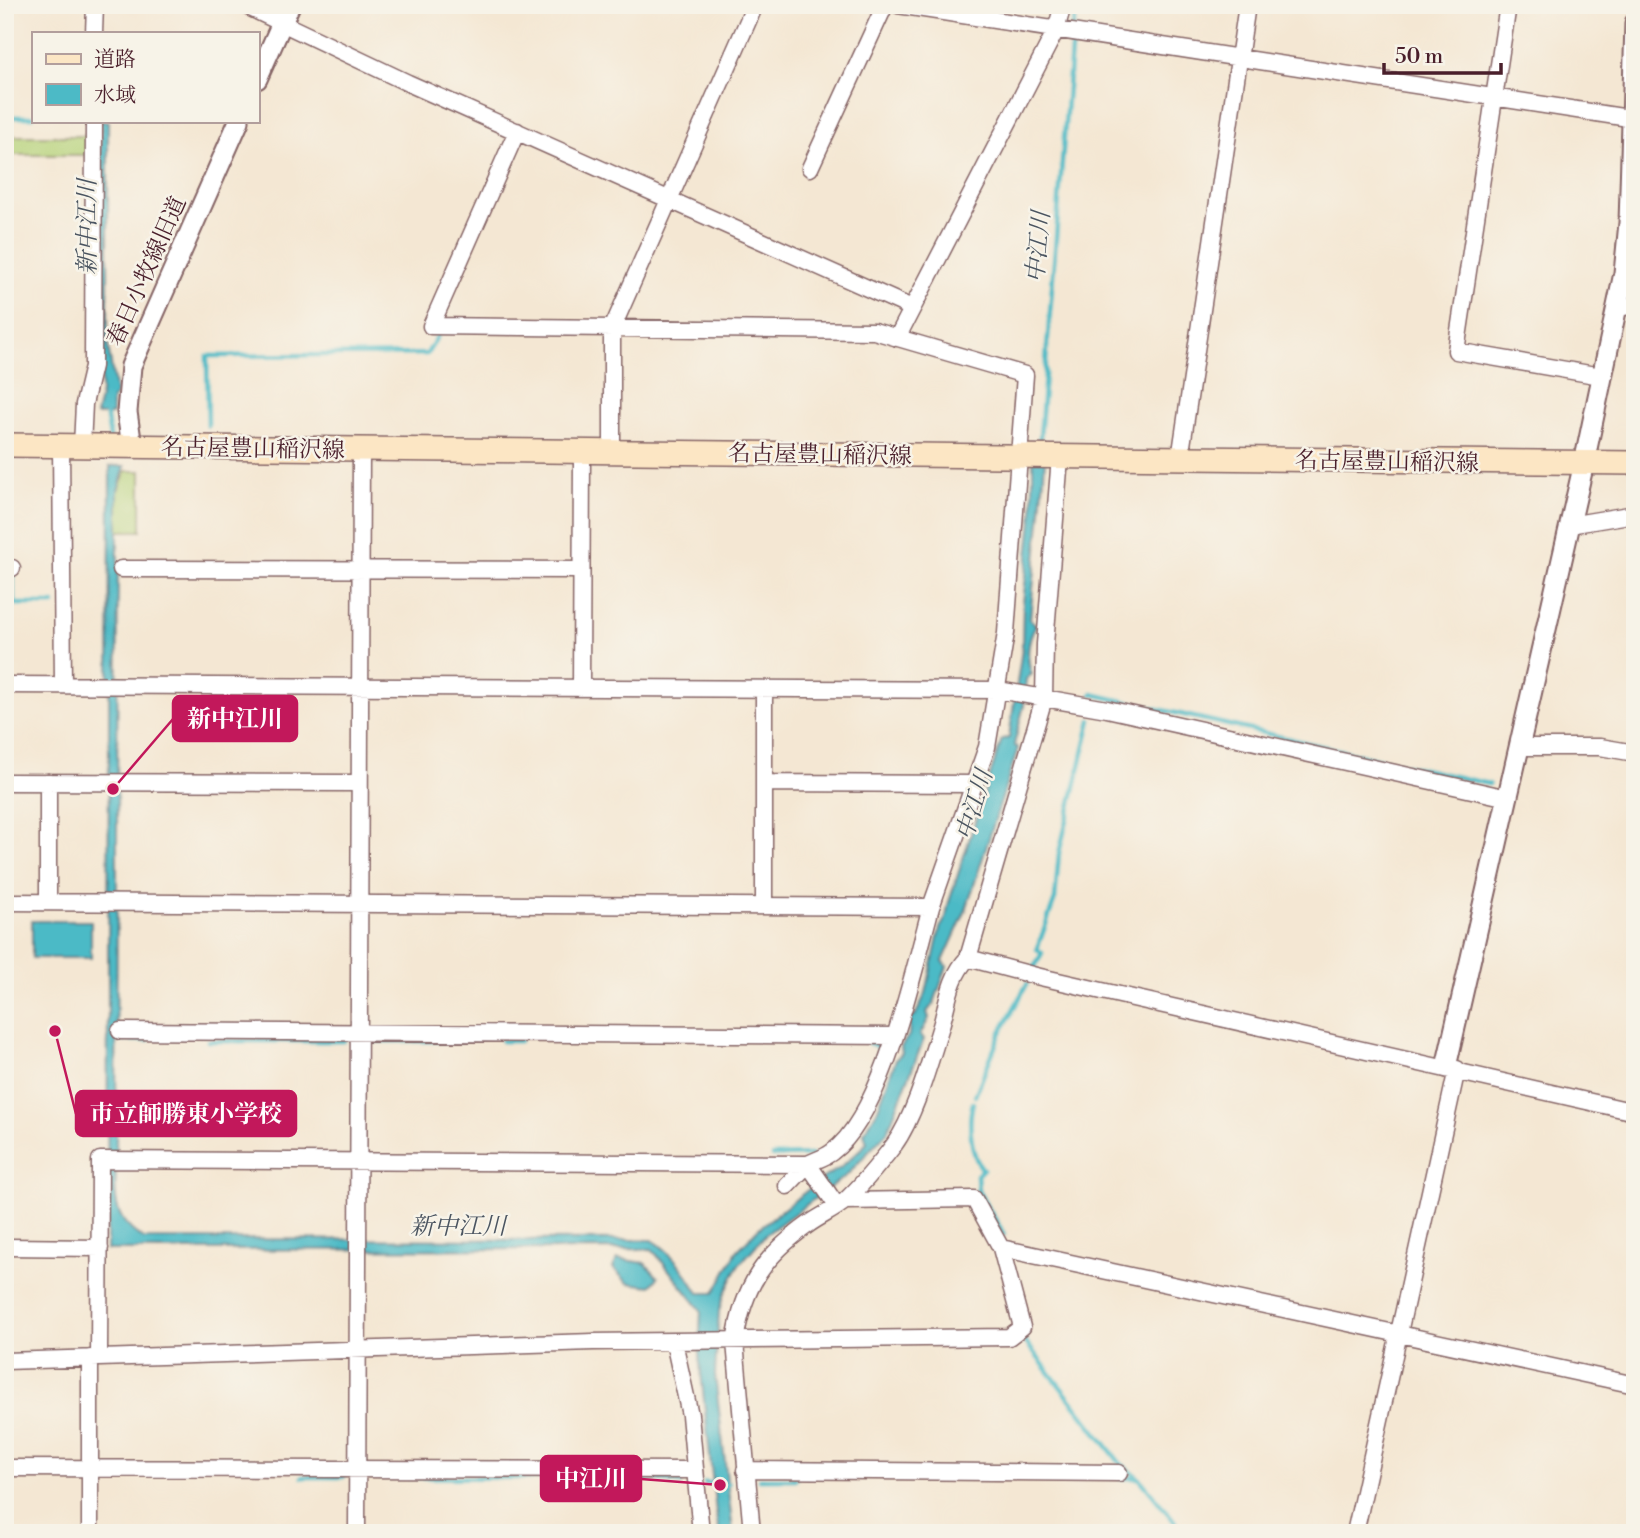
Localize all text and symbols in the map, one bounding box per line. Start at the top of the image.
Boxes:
legend [32,32,259,122]
scale bar [1384,32,1502,76]
text: 50 m [1395,44,1443,70]
text: 道路 [94,47,136,73]
text: 水域 [94,83,136,109]
water label: 新中江川 [73,176,103,275]
street label: 春日小牧線旧道 [101,192,192,351]
water label: 中江川 [1021,207,1057,284]
street label: 名古屋豊山稲沢線 [161,433,345,465]
street label: 名古屋豊山稲沢線 [728,439,912,471]
street label: 名古屋豊山稲沢線 [1295,446,1479,478]
callout: 新中江川 [173,696,297,741]
text: 新中江川 [187,705,283,735]
water label: 中江川 [950,764,1001,844]
callout: 市立師勝東小学校 [76,1091,296,1136]
text: 市立師勝東小学校 [90,1100,282,1130]
water label: 新中江川 [410,1212,509,1242]
callout: 中江川 [541,1456,641,1501]
text: 中江川 [555,1465,627,1495]

